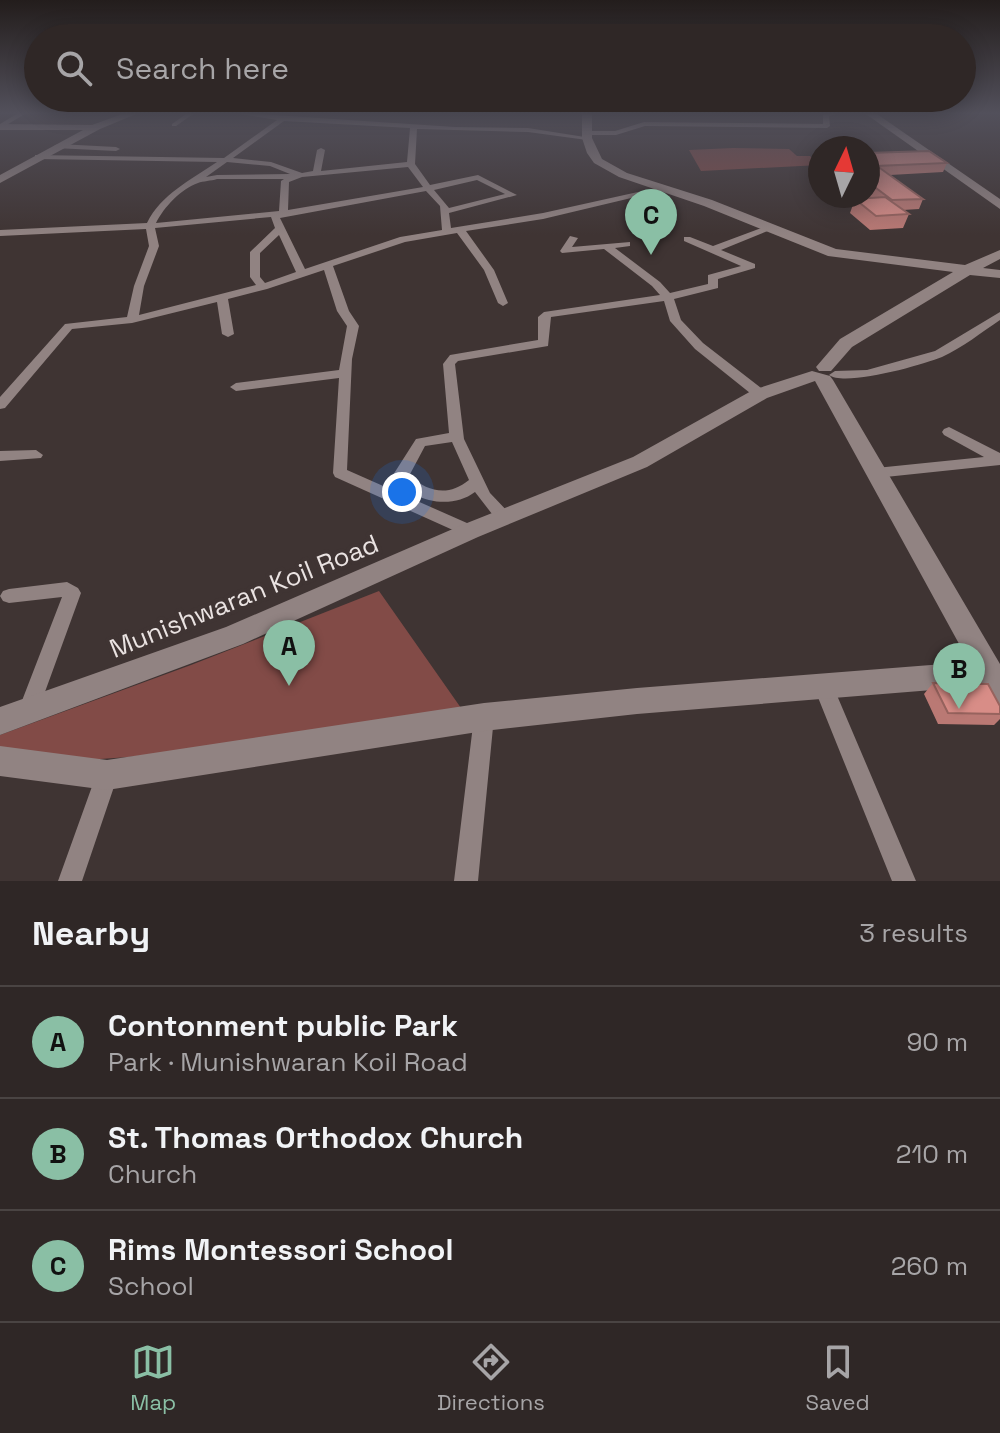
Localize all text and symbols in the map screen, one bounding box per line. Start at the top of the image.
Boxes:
search box [24,24,976,112]
icon: search [52,46,96,90]
text: Search here [116,49,289,88]
north arrow [808,136,880,208]
pin: C [625,189,677,255]
your location [382,472,422,512]
street label: Munishwaran Koil Road [104,526,384,666]
pin: A [263,620,315,686]
pin: B [933,643,985,709]
text: Nearby [32,912,150,955]
text: 3 results [859,916,968,950]
text: Contonment public Park [108,1006,458,1045]
text: A [50,1025,66,1059]
text: 90 m [906,1025,968,1059]
text: Park · Munishwaran Koil Road [108,1045,468,1079]
text: St. Thomas Orthodox Church [108,1118,523,1157]
text: B [49,1137,67,1171]
text: 210 m [896,1137,968,1171]
text: Church [108,1157,197,1191]
text: Rims Montessori School [108,1230,453,1269]
text: C [50,1249,66,1283]
text: 260 m [891,1249,968,1283]
text: School [108,1269,194,1303]
tab: Map [130,1340,176,1416]
tab: Directions [437,1340,545,1416]
tab: Saved [805,1340,870,1416]

